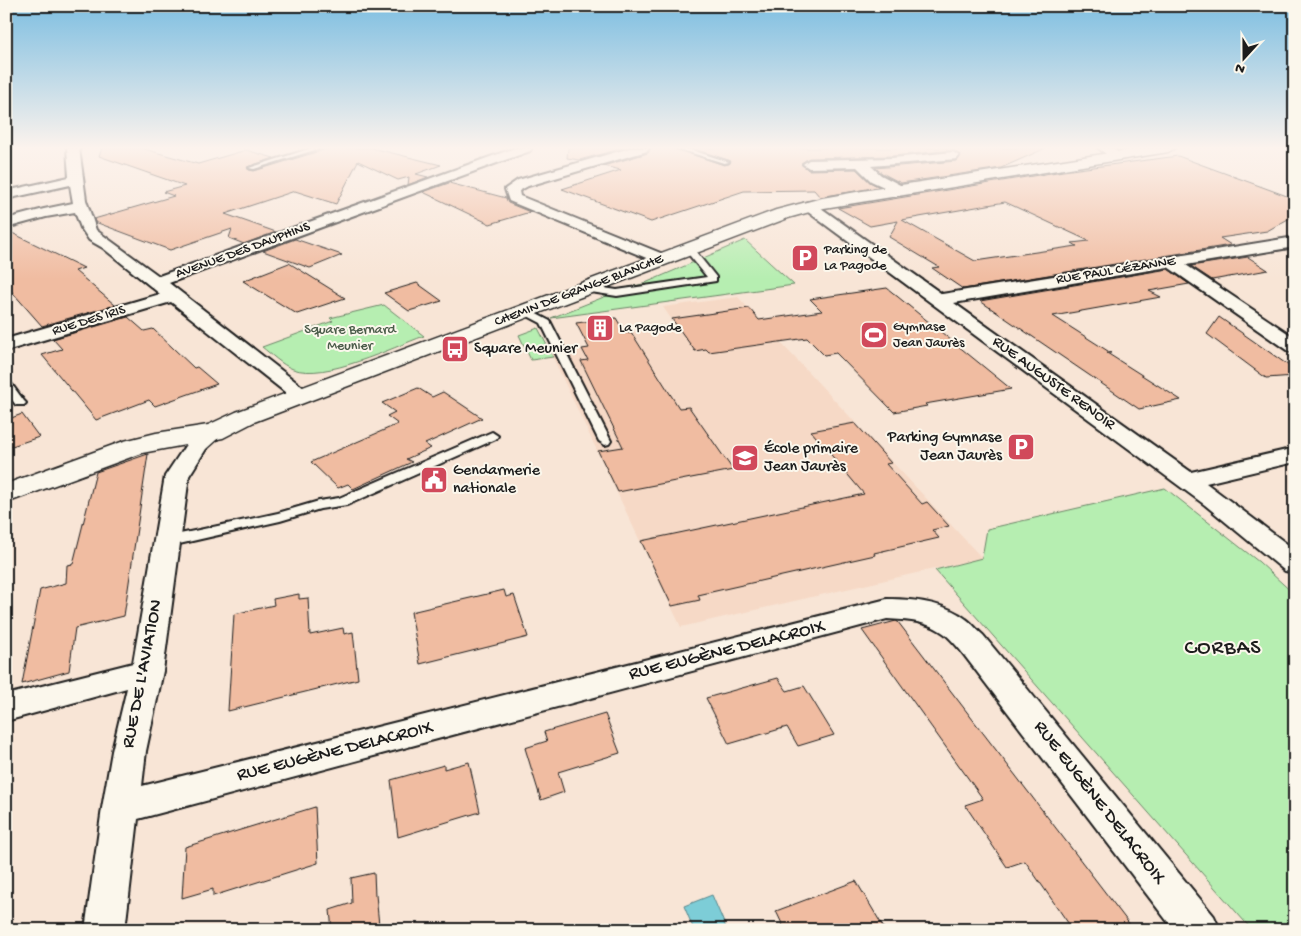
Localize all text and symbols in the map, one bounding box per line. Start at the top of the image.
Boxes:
north arrow [1218,32,1268,82]
text: N [1233,58,1248,77]
street label: AVENUE DES DAUPHINS [173,219,313,283]
place label: Parking de La Pagode [823,242,888,275]
parking icon: Parking de La Pagode [790,243,820,273]
street label: CHEMIN DE GRANGE BLANCHE [492,250,667,331]
street label: RUE PAUL CÉZANNE [1055,253,1178,289]
street label: RUE DES IRIS [50,302,128,340]
building icon: La Pagode [585,313,615,343]
place label: Gymnase Jean Jaurès [893,319,965,352]
place label: La Pagode [619,320,682,337]
sports icon: Gymnase Jean Jaurès [859,320,889,350]
park label: Square Bernard Meunier [304,322,398,355]
street label: RUE AUGUSTE RENOIR [988,333,1119,435]
bus stop icon: Square Meunier [440,334,470,364]
place label: Square Meunier [474,340,578,359]
place label: Parking Gymnase Jean Jaurès [887,429,1003,466]
parking icon: Parking Gymnase Jean Jaurès [1006,432,1036,462]
place label: École primaire Jean Jaurès [764,440,859,477]
school or university icon: École primaire Jean Jaurès [730,443,760,473]
place label: Gendarmerie nationale [453,462,541,499]
public building icon: Gendarmerie nationale [419,465,449,495]
street label: RUE DE L'AVIATION [117,598,169,750]
street label: RUE EUGÈNE DELACROIX [627,615,828,687]
district label: CORBAS [1184,636,1262,662]
street label: RUE EUGÈNE DELACROIX [235,716,436,788]
street label: RUE EUGÈNE DELACROIX [1028,717,1171,890]

